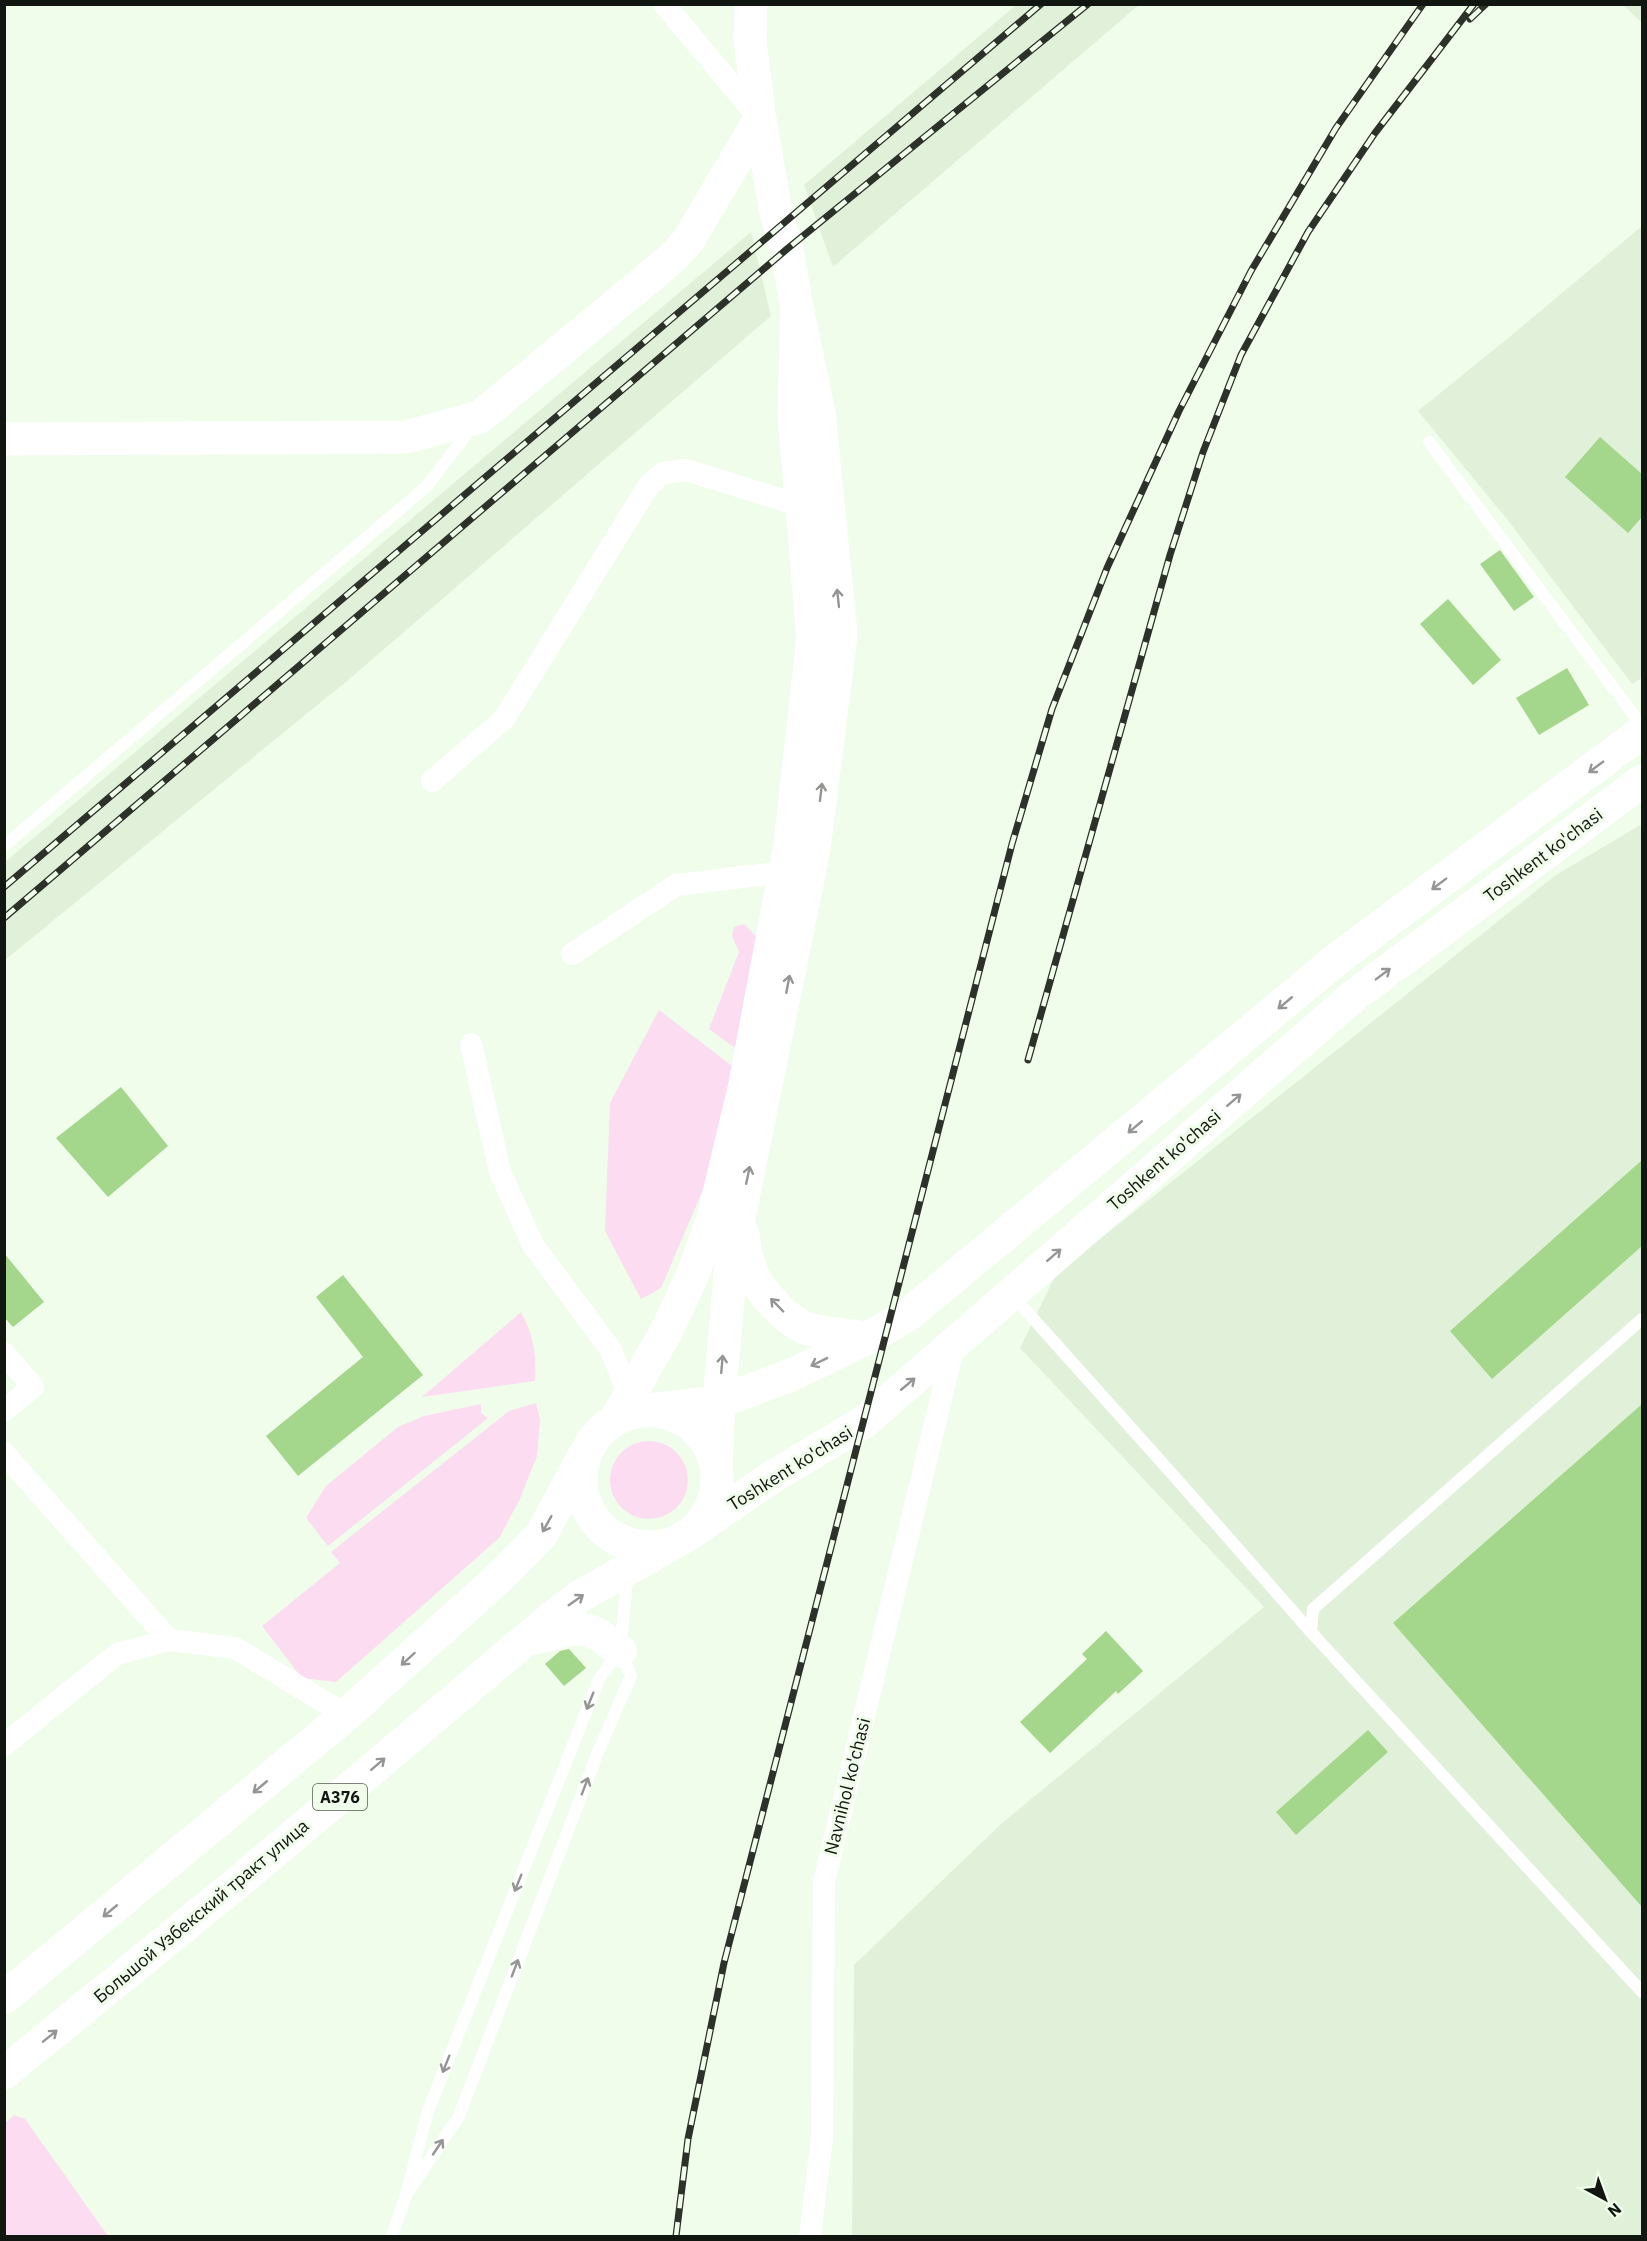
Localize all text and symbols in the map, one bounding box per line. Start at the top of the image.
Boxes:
one-way arrow [832,589,843,609]
one-way arrow [1588,761,1604,773]
one-way arrow [816,782,827,802]
street label: Toshkent ko'chasi [1479,803,1607,907]
one-way arrow [1432,877,1448,890]
one-way arrow [1374,968,1390,981]
one-way arrow [783,974,794,994]
one-way arrow [1278,996,1293,1010]
one-way arrow [1226,1093,1241,1107]
street label: Toshkent ko'chasi [1102,1104,1226,1216]
one-way arrow [1127,1121,1143,1134]
one-way arrow [743,1165,754,1185]
one-way arrow [1046,1248,1061,1262]
one-way arrow [769,1298,784,1313]
one-way arrow [717,1354,728,1374]
one-way arrow [810,1356,828,1368]
one-way arrow [900,1377,915,1391]
street label: Toshkent ko'chasi [723,1420,857,1516]
one-way arrow [541,1515,553,1532]
one-way arrow [568,1594,584,1606]
one-way arrow [400,1652,415,1666]
one-way arrow [584,1691,595,1710]
street label: Navnihol ko'chasi [819,1715,875,1857]
one-way arrow [370,1757,385,1771]
one-way arrow [580,1777,591,1796]
one-way arrow [252,1780,268,1793]
road number: A376 [313,1784,367,1810]
street label: Большой Узбекский тракт улица [89,1814,314,2008]
one-way arrow [512,1873,523,1891]
one-way arrow [103,1904,118,1918]
one-way arrow [510,1959,521,1978]
one-way arrow [42,2030,58,2043]
one-way arrow [440,2054,451,2073]
one-way arrow [432,2139,444,2155]
north arrow [1575,2169,1635,2229]
text: N [1604,2199,1626,2222]

